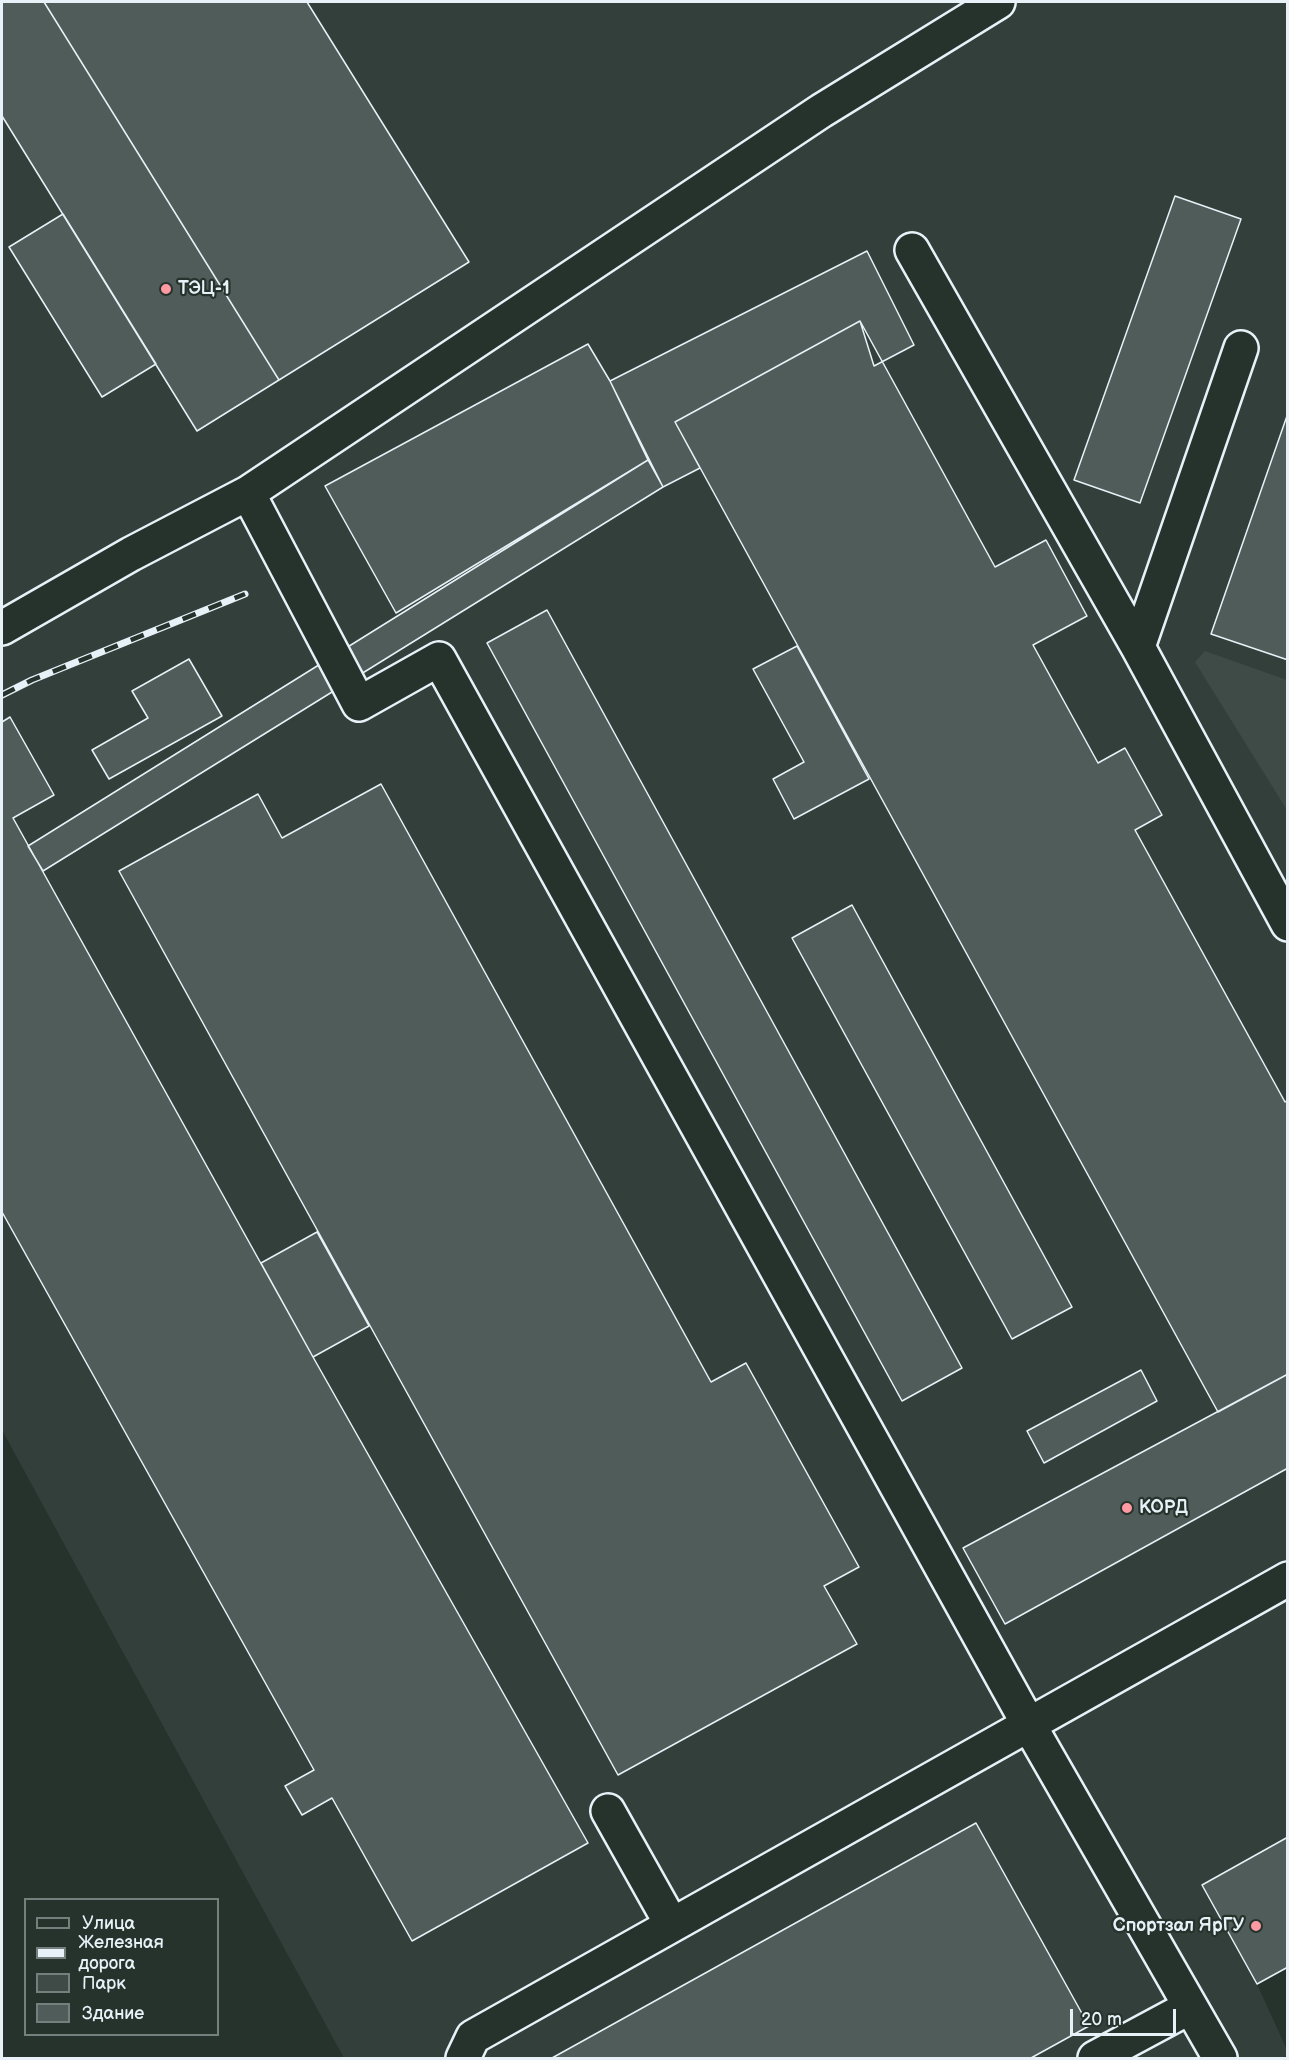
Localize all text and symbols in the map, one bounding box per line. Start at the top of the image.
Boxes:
place label: ТЭЦ-1 [178,278,230,300]
marker: ТЭЦ-1 [159,282,173,296]
place label: КОРД [1139,1497,1188,1519]
marker: КОРД [1120,1501,1134,1515]
legend [24,1898,219,2036]
text: Улица [82,1913,135,1934]
place label: Cпортзал ЯрГУ [1113,1915,1244,1937]
marker: Cпортзал ЯрГУ [1249,1919,1263,1933]
text: Железная дорога [78,1932,164,1974]
text: Парк [82,1973,126,1994]
scale bar [1073,1997,1180,2035]
text: Здание [82,2003,144,2024]
text: 20 m [1081,2009,1122,2030]

